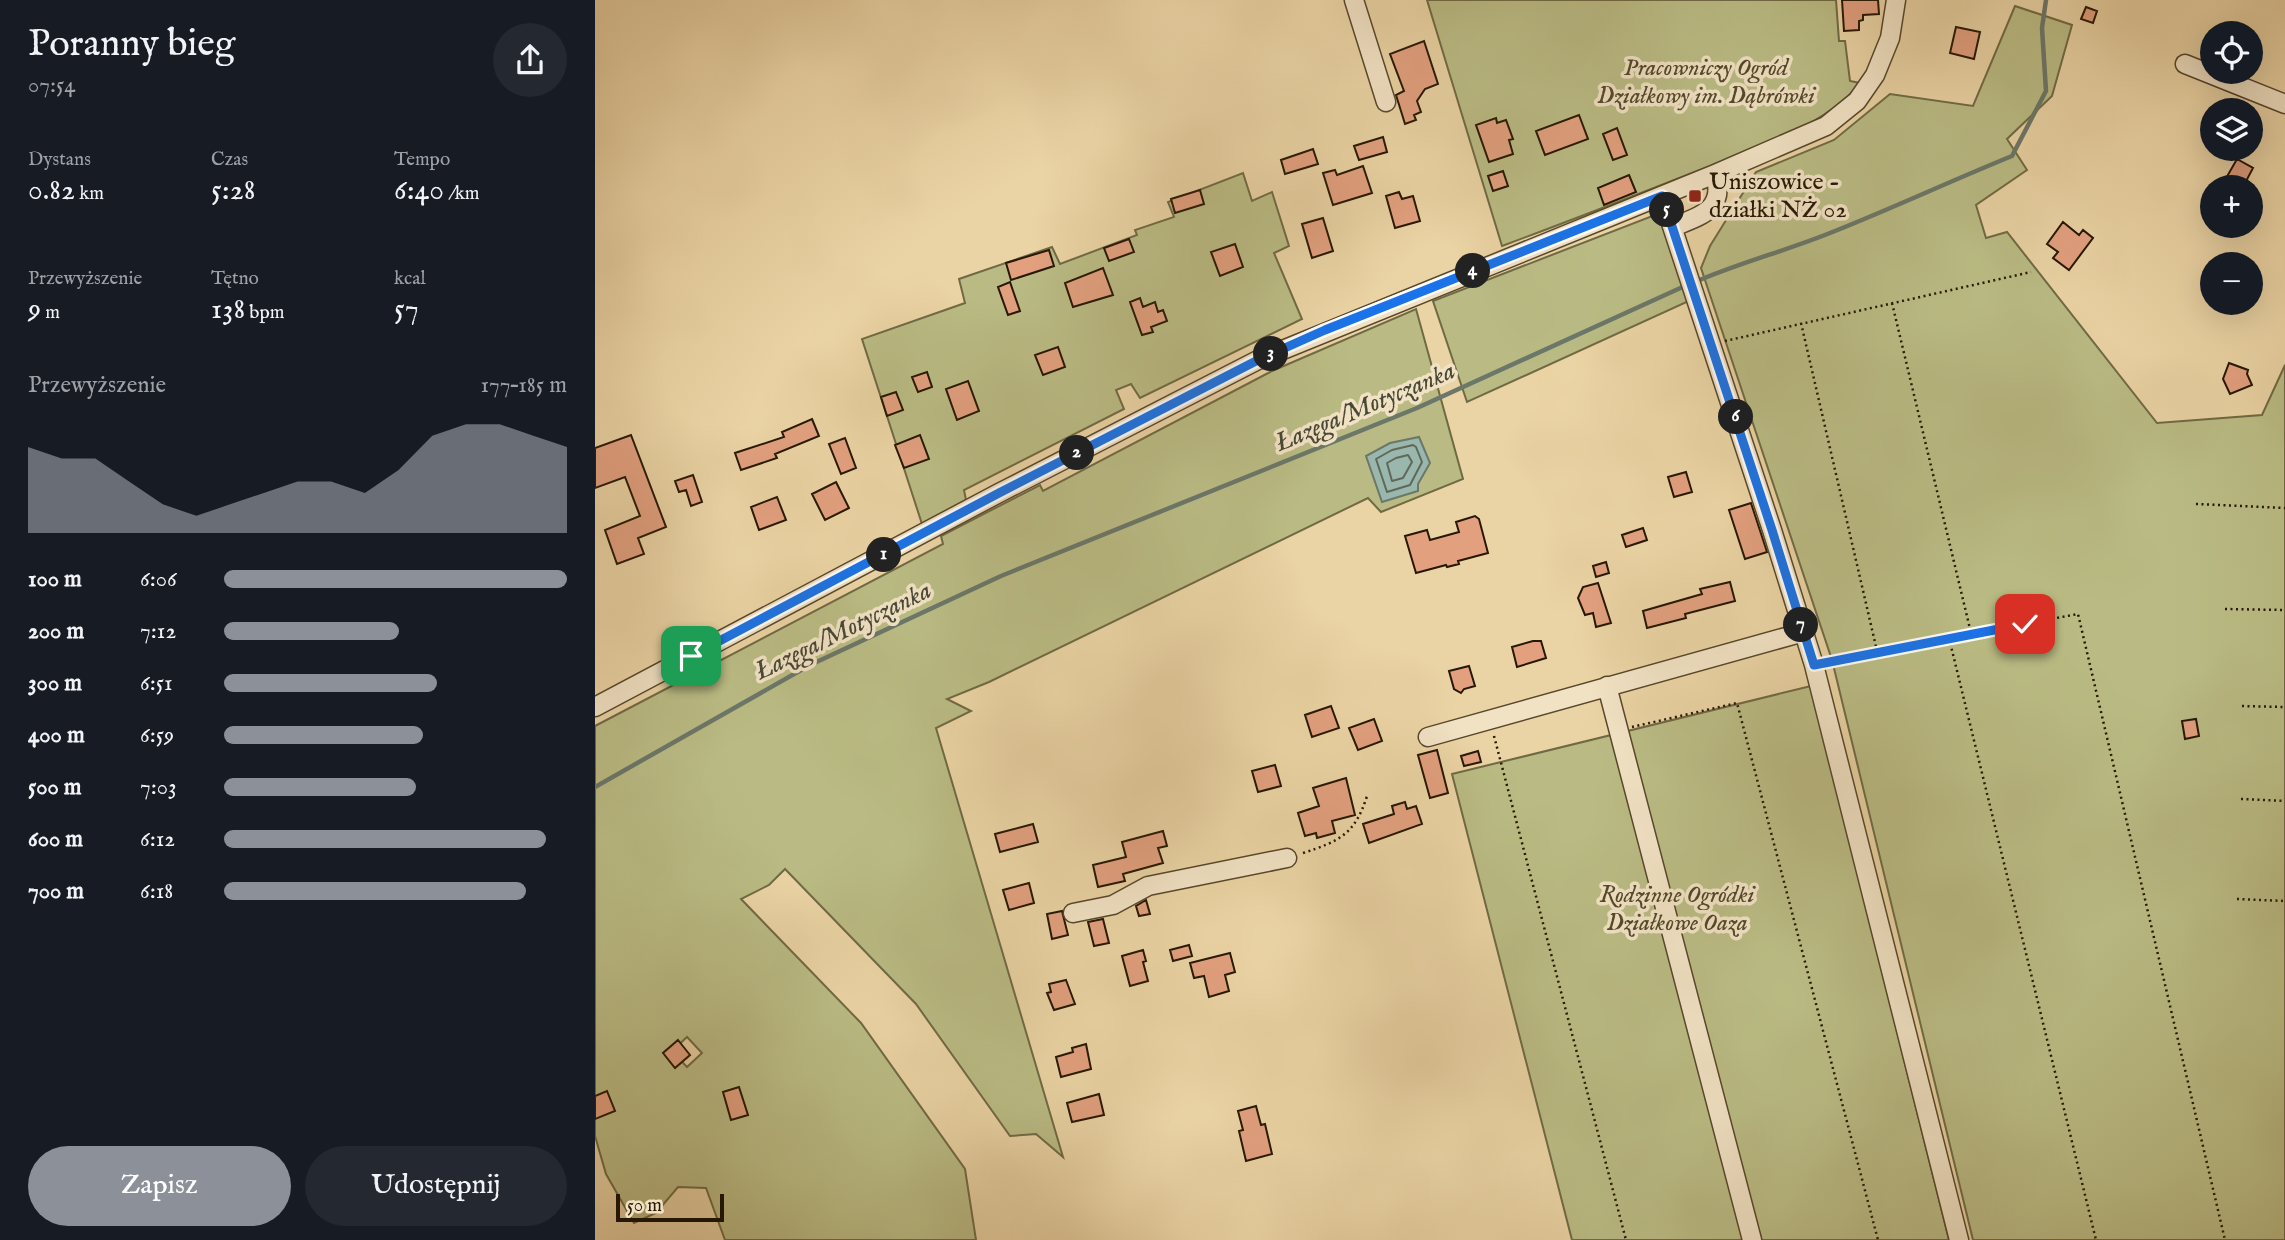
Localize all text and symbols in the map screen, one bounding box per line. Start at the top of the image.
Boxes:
text: Poranny bieg [28,21,235,69]
map controls [2200,21,2263,315]
button: locate [2200,21,2263,84]
button: share [493,23,567,97]
park label: Pracowniczy Ogród Działkowy im. Dąbrówki [1597,53,1817,112]
text: 07:54 [28,71,76,100]
button: layers [2200,98,2263,161]
text: Dystans [28,148,91,172]
text: Czas [211,148,248,172]
text: Tempo [394,148,450,172]
place label: Uniszowice - działki NŻ 02 [1709,167,1847,226]
text: 0.82 [28,172,75,210]
text: 5:28 [211,172,256,210]
text: 6:40 [394,172,444,210]
button: + [2200,175,2263,238]
text: km [75,182,104,206]
text: /km [444,182,479,206]
marker: Uniszowice - działki NŻ 02 [1687,188,1703,204]
pin: 5 [1649,192,1685,228]
text: 5 [1663,197,1670,221]
button: − [2200,252,2263,315]
pin: 4 [1455,254,1491,288]
text: 4 [1468,258,1477,282]
text: Przewyższenie [28,267,142,291]
text: Tętno [211,267,259,291]
text: kcal [394,267,426,291]
text: 9 [28,291,41,329]
text: 138 [211,291,245,329]
text: 57 [394,291,419,329]
text: m [41,301,60,325]
text: bpm [245,301,284,325]
pin: 3 [1253,336,1289,372]
text: 3 [1267,341,1274,365]
water label: Łazęga/Motyczanka [1269,354,1460,461]
text: Przewyższenie [28,371,166,400]
text: 177–185 m [481,371,567,400]
pin: 6 [1719,400,1753,434]
text: 6 [1731,404,1740,428]
pin: 2 [1059,435,1095,470]
text: 2 [1072,440,1081,464]
pin: 1 [867,538,901,572]
text: 1 [880,542,887,566]
text: 100 m [28,565,82,594]
text: 6:06 [140,565,177,594]
water label: Łazęga/Motyczanka [748,574,937,689]
pin [1995,594,2055,654]
icon: check [2006,605,2044,643]
pin: 7 [1783,608,1819,642]
text: 7 [1796,612,1805,636]
text: 200 m [28,617,84,646]
text: 7:12 [140,617,176,646]
pin [661,626,721,686]
icon: arrive [672,637,710,675]
text: 300 m [28,669,82,698]
text: 6:51 [140,669,173,698]
text: 400 m [28,721,85,750]
text: 6:59 [140,721,174,750]
text: 500 m [28,773,82,802]
text: 7:03 [140,773,177,802]
text: 600 m [28,825,83,854]
text: 6:12 [140,825,175,854]
text: 700 m [28,877,84,906]
text: 6:18 [140,877,173,906]
park label: Rodzinne Ogródki Działkowe Oaza [1599,880,1757,939]
button: Zapisz [28,1146,291,1226]
button: Udostępnij [305,1146,567,1226]
scale bar [616,1191,725,1223]
text: 50 m [627,1194,662,1218]

